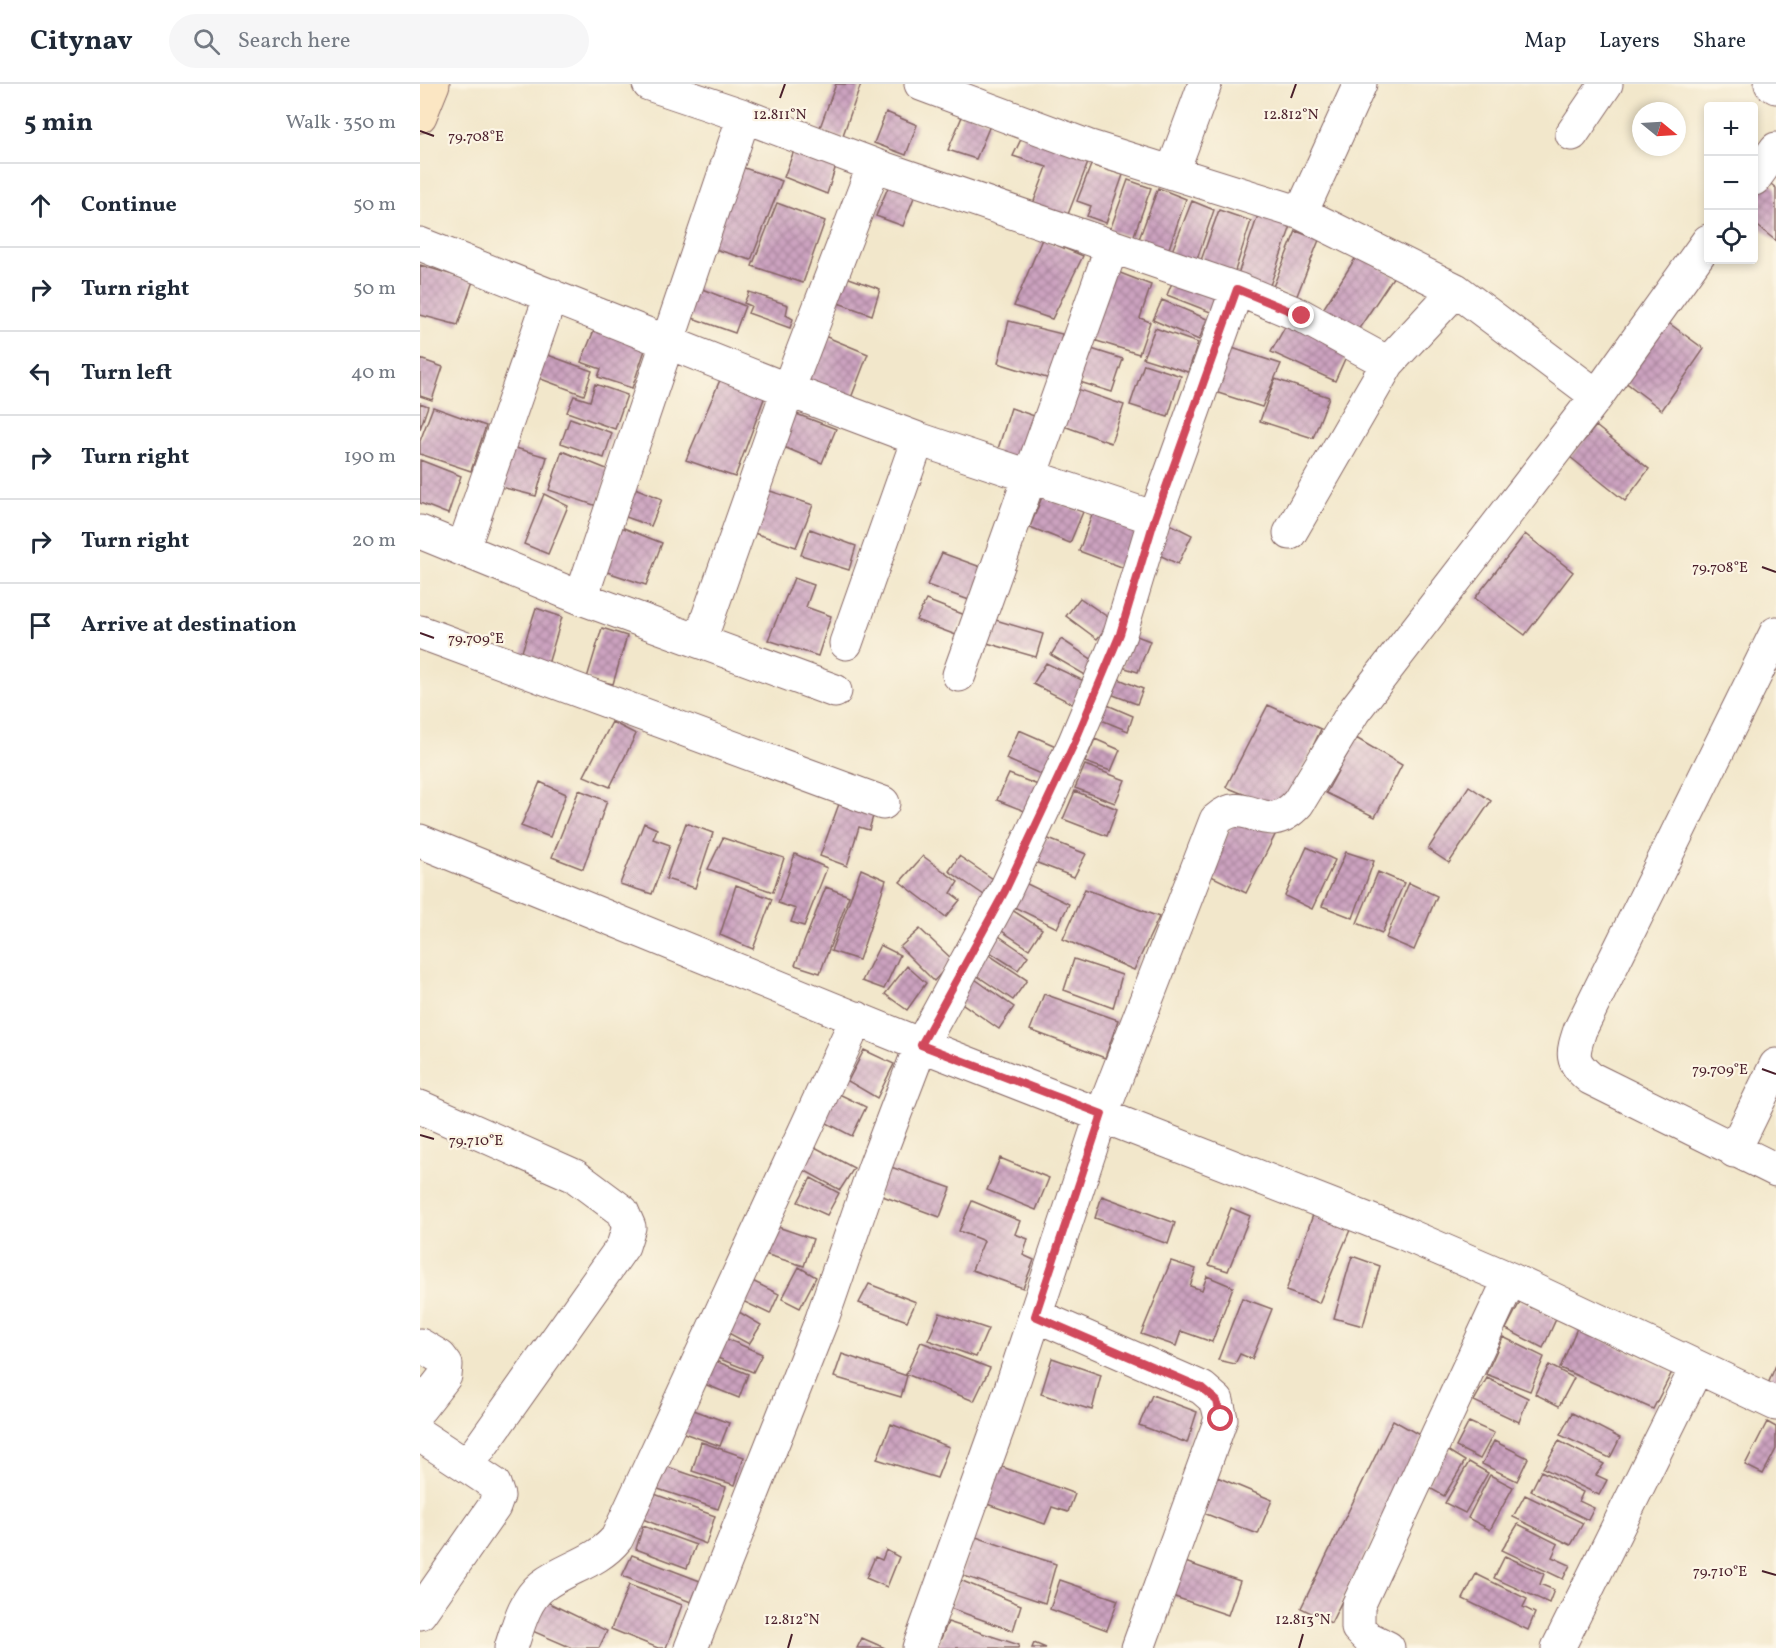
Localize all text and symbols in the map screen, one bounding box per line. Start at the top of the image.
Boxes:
search box [169,14,589,68]
text: Citynav [30,22,133,61]
icon: search [190,25,223,58]
text: Search here [238,26,350,57]
text: Map [1524,27,1566,56]
text: Layers [1599,27,1660,56]
text: Share [1693,27,1746,56]
north arrow [1632,102,1686,156]
map controls [1704,102,1758,264]
button: + [1704,102,1758,156]
text: 5 min [24,105,93,141]
text: 12.811°N [753,105,807,126]
text: 12.812°N [1263,105,1319,126]
text: Walk · 350 m [285,109,396,137]
text: 79.708°E [448,127,504,148]
button: − [1704,156,1758,210]
icon: ahead [24,189,57,222]
text: Continue [81,190,177,221]
text: 50 m [353,191,396,219]
button: locate [1704,210,1758,264]
icon: right [24,273,57,306]
text: Turn right [81,274,189,305]
text: 50 m [353,275,396,303]
route end [1288,302,1314,328]
icon: left [24,357,57,390]
text: Turn left [81,358,172,389]
text: 40 m [351,359,396,387]
icon: right [24,441,57,474]
text: Turn right [81,442,189,473]
text: 190 m [344,443,396,471]
icon: right [24,525,57,558]
text: Turn right [81,526,189,557]
text: 20 m [352,527,396,555]
text: 79.708°E [1692,558,1748,579]
icon: arrive [24,609,57,642]
text: Arrive at destination [81,610,297,641]
text: 79.709°E [448,629,504,650]
text: 79.709°E [1692,1060,1748,1081]
text: 79.710°E [449,1131,503,1152]
route start [1207,1405,1233,1431]
text: 79.710°E [1693,1562,1747,1583]
text: 12.812°N [764,1610,820,1631]
text: 12.813°N [1275,1610,1331,1631]

